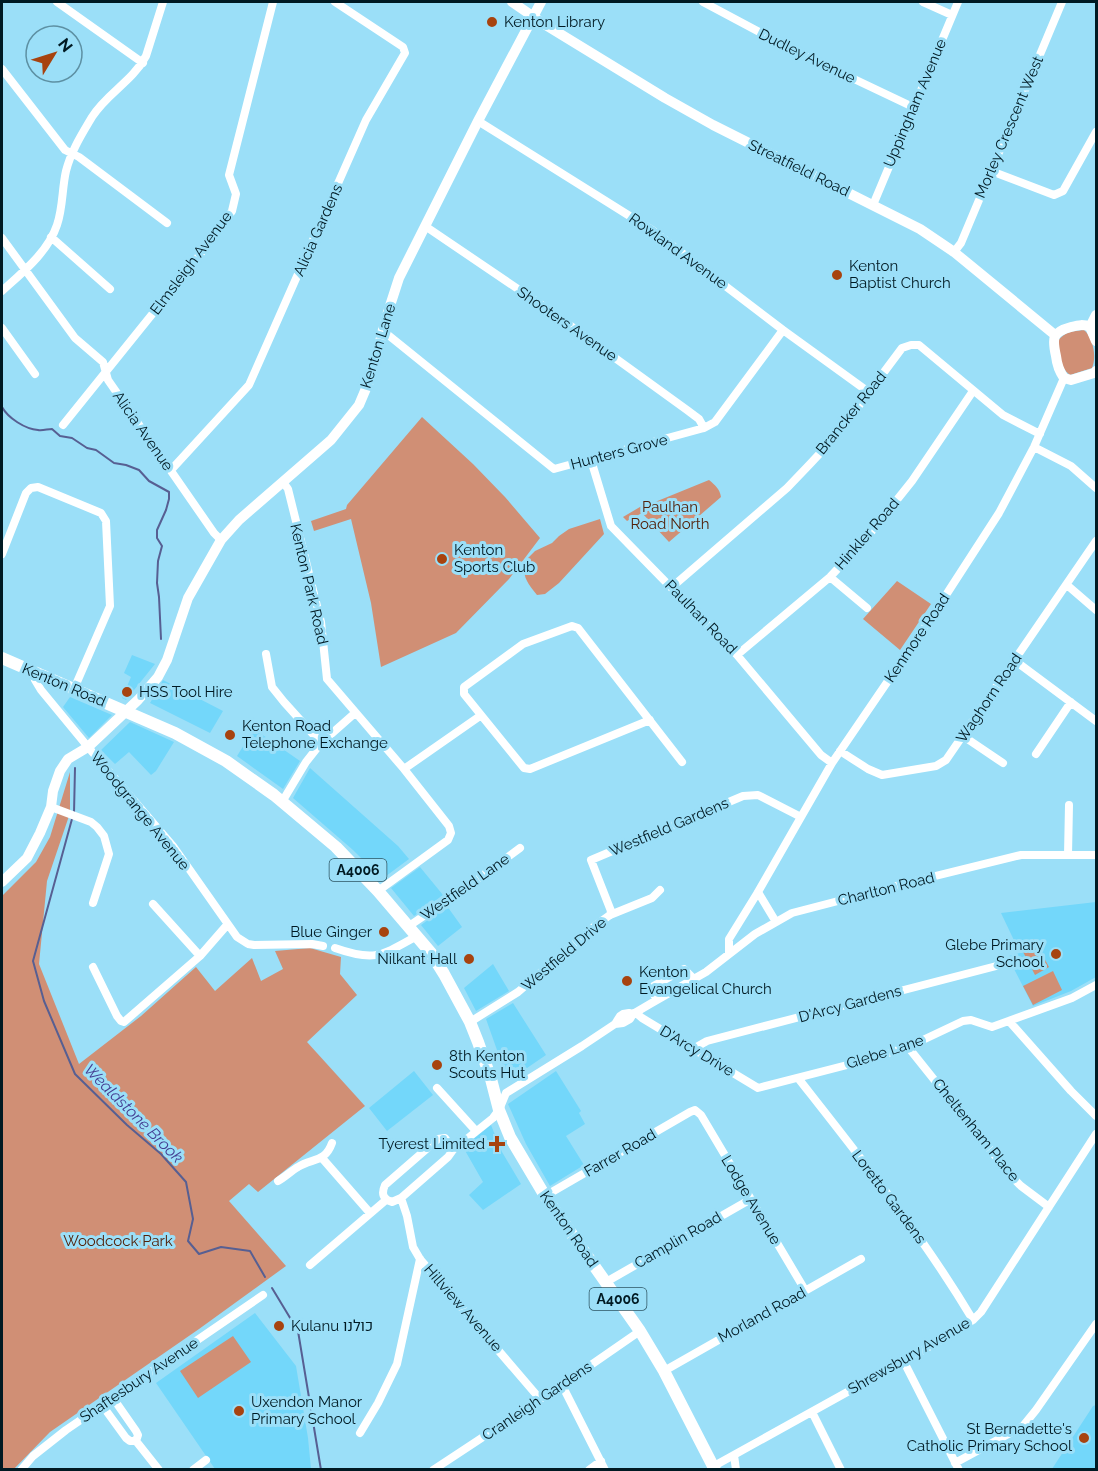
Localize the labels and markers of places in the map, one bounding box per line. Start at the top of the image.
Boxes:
place label: Kenton Library [504,13,605,31]
marker: Kenton Library [485,15,499,29]
place label: Kenton Baptist Church [849,257,951,292]
marker: Kenton Baptist Church [830,268,844,282]
place label: Kenton Sports Club [454,541,535,576]
marker: Kenton Sports Club [435,552,449,566]
place label: HSS Tool Hire [139,683,233,701]
marker: HSS Tool Hire [120,685,134,699]
place label: Kenton Road Telephone Exchange [242,717,388,752]
marker: Kenton Road Telephone Exchange [223,728,237,742]
place label: Blue Ginger [290,923,373,941]
marker: Blue Ginger [377,925,391,939]
place label: Glebe Primary School [945,936,1045,971]
marker: Glebe Primary School [1049,947,1063,961]
place label: Nilkant Hall [377,950,458,968]
marker: Nilkant Hall [462,952,476,966]
place label: Kenton Evangelical Church [639,963,772,998]
marker: Kenton Evangelical Church [620,974,634,988]
place label: 8th Kenton Scouts Hut [449,1047,525,1082]
marker: 8th Kenton Scouts Hut [430,1058,444,1072]
place label: Tyerest Limited [378,1135,485,1153]
marker: Tyerest Limited [490,1137,504,1151]
place label: Kulanu כולנו [291,1317,373,1335]
marker: Kulanu כולנו [272,1319,286,1333]
place label: Uxendon Manor Primary School [251,1393,363,1428]
marker: Uxendon Manor Primary School [232,1404,246,1418]
place label: St Bernadette's Catholic Primary School [907,1420,1073,1455]
marker: St Bernadette's Catholic Primary School [1077,1431,1091,1445]

